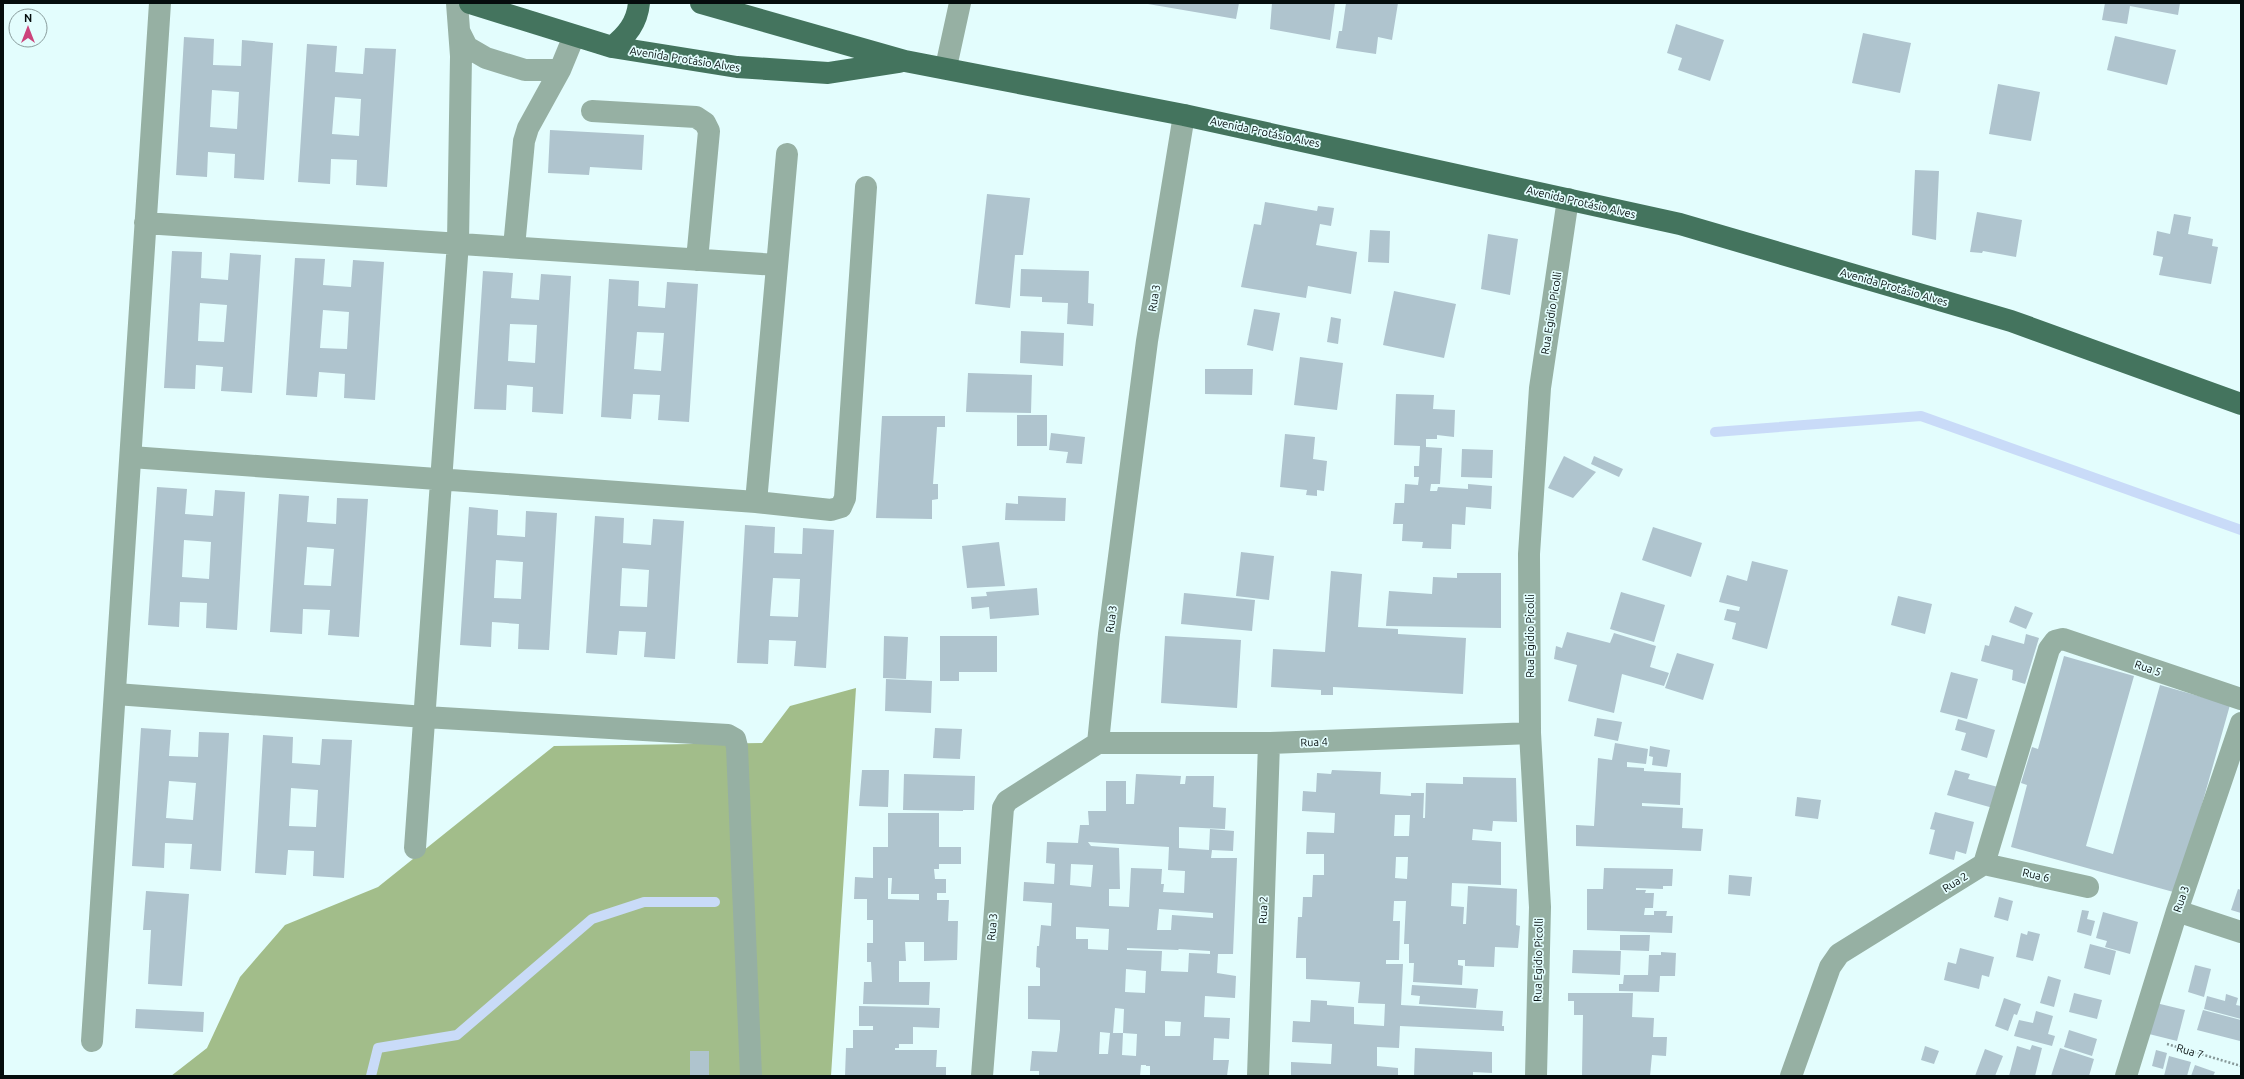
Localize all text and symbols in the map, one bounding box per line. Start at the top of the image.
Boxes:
north arrow [8,8,48,48]
text: N [24,12,32,24]
street label: Avenida Protásio Alves [629,44,741,74]
street label: Avenida Protásio Alves [1209,115,1321,150]
street label: Avenida Protásio Alves [1525,184,1637,220]
street label: Avenida Protásio Alves [1839,266,1950,308]
street label: Rua Egidio Picolli [1539,271,1563,355]
street label: Rua 3 [1146,283,1162,313]
street label: Rua Egidio Picolli [1524,594,1536,678]
street label: Rua 3 [1103,605,1119,633]
street label: Rua 5 [2133,658,2163,678]
street label: Rua 4 [1300,736,1328,748]
street label: Rua 6 [2021,866,2051,884]
street label: Rua 2 [1940,870,1970,894]
street label: Rua 3 [2171,884,2191,914]
street label: Rua 2 [1257,896,1269,924]
street label: Rua 3 [985,913,999,941]
street label: Rua Egidio Picolli [1531,918,1545,1002]
street label: Rua 7 [2175,1041,2205,1061]

